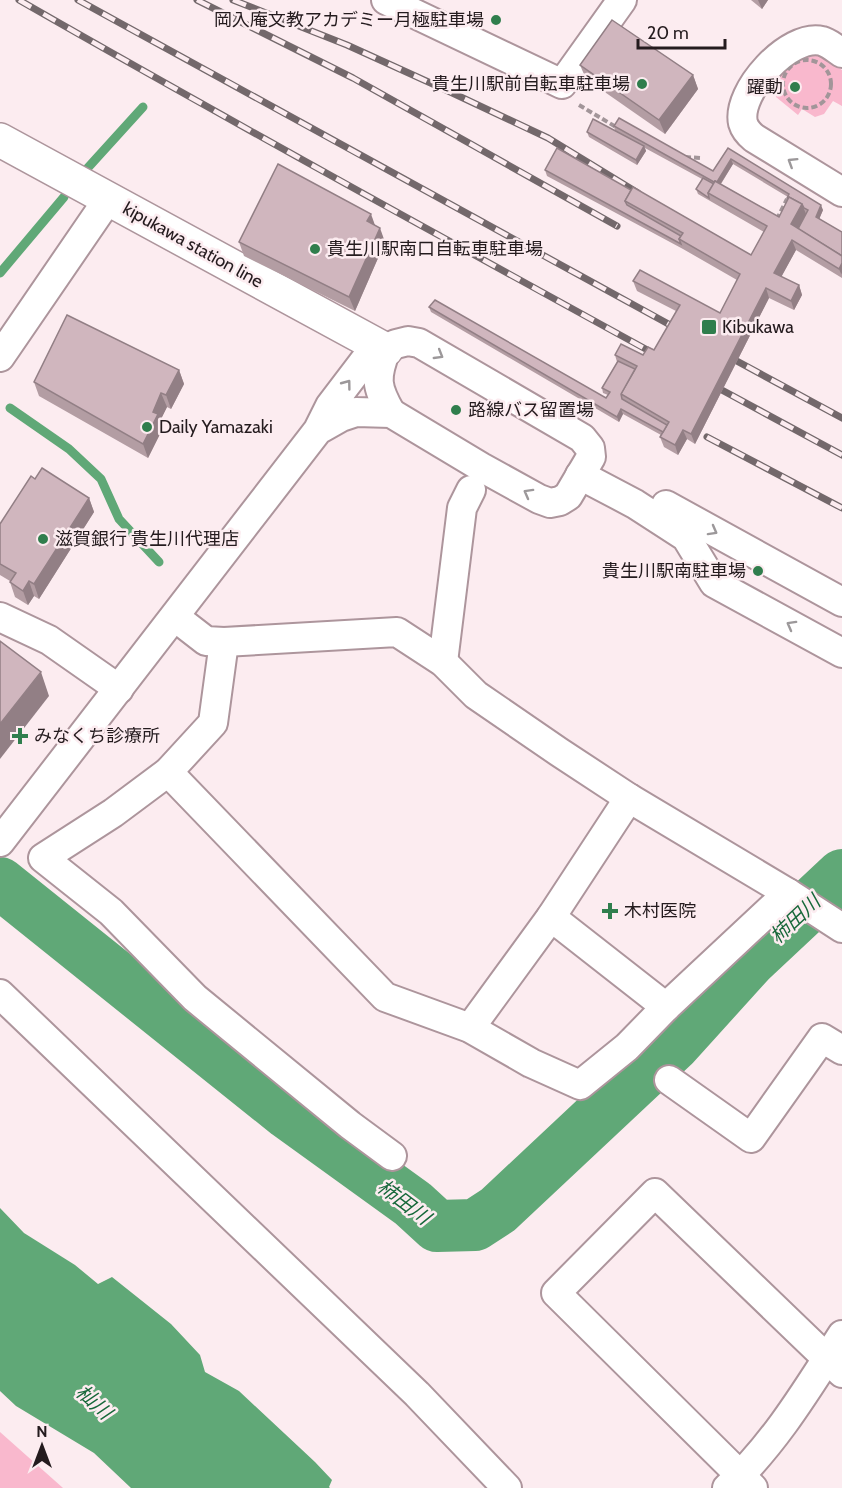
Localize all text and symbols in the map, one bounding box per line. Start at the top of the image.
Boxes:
place label: 岡入庵文教アカデミー月極駐車場 [214,9,484,31]
scale bar [638,12,725,50]
marker: 岡入庵文教アカデミー月極駐車場 [489,13,503,27]
text: 20 m [647,22,689,44]
place label: 貴生川駅前自転車駐車場 [432,73,630,95]
place label: 躍動 [747,76,783,98]
marker: 貴生川駅前自転車駐車場 [635,77,649,91]
marker: 躍動 [788,80,802,94]
one-way arrow [788,158,798,170]
street label: kipukawa station line [119,197,267,293]
place label: 貴生川駅南口自転車駐車場 [327,238,543,260]
marker: 貴生川駅南口自転車駐車場 [308,242,322,256]
place label: Kibukawa [722,316,794,338]
marker: Kibukawa [700,318,718,336]
one-way arrow [433,348,443,360]
one-way arrow [339,380,350,391]
place label: 路線バス留置場 [468,399,594,421]
marker: 路線バス留置場 [449,403,463,417]
place label: Daily Yamazaki [159,416,273,438]
marker: Daily Yamazaki [140,420,154,434]
one-way arrow [524,489,534,500]
one-way arrow [707,524,717,535]
place label: 滋賀銀行 貴生川代理店 [55,528,239,550]
marker: 滋賀銀行 貴生川代理店 [36,532,50,546]
place label: 貴生川駅南駐車場 [602,560,746,582]
marker: 貴生川駅南駐車場 [751,564,765,578]
one-way arrow [786,621,797,632]
place label: みなくち診療所 [34,725,160,747]
marker: みなくち診療所 [11,727,29,745]
water label: 柿田川 [765,888,827,948]
place label: 木村医院 [624,900,696,922]
marker: 木村医院 [601,902,619,920]
water label: 柿田川 [373,1174,437,1231]
water label: 杣川 [71,1380,118,1426]
north arrow [12,1416,72,1476]
text: N [36,1422,48,1441]

